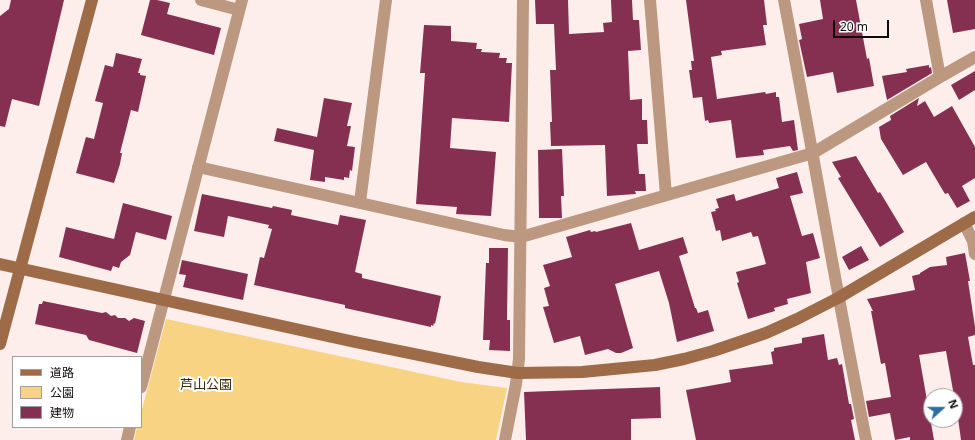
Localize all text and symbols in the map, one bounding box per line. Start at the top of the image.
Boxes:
scale bar [835,12,891,38]
text: 20 m [840,18,868,35]
legend [12,356,142,428]
text: 道路 [50,364,74,381]
park label: 芦山公園 [180,377,232,393]
text: 公園 [50,384,74,401]
north arrow [923,388,963,428]
text: N [945,397,962,411]
text: 建物 [50,404,74,421]

